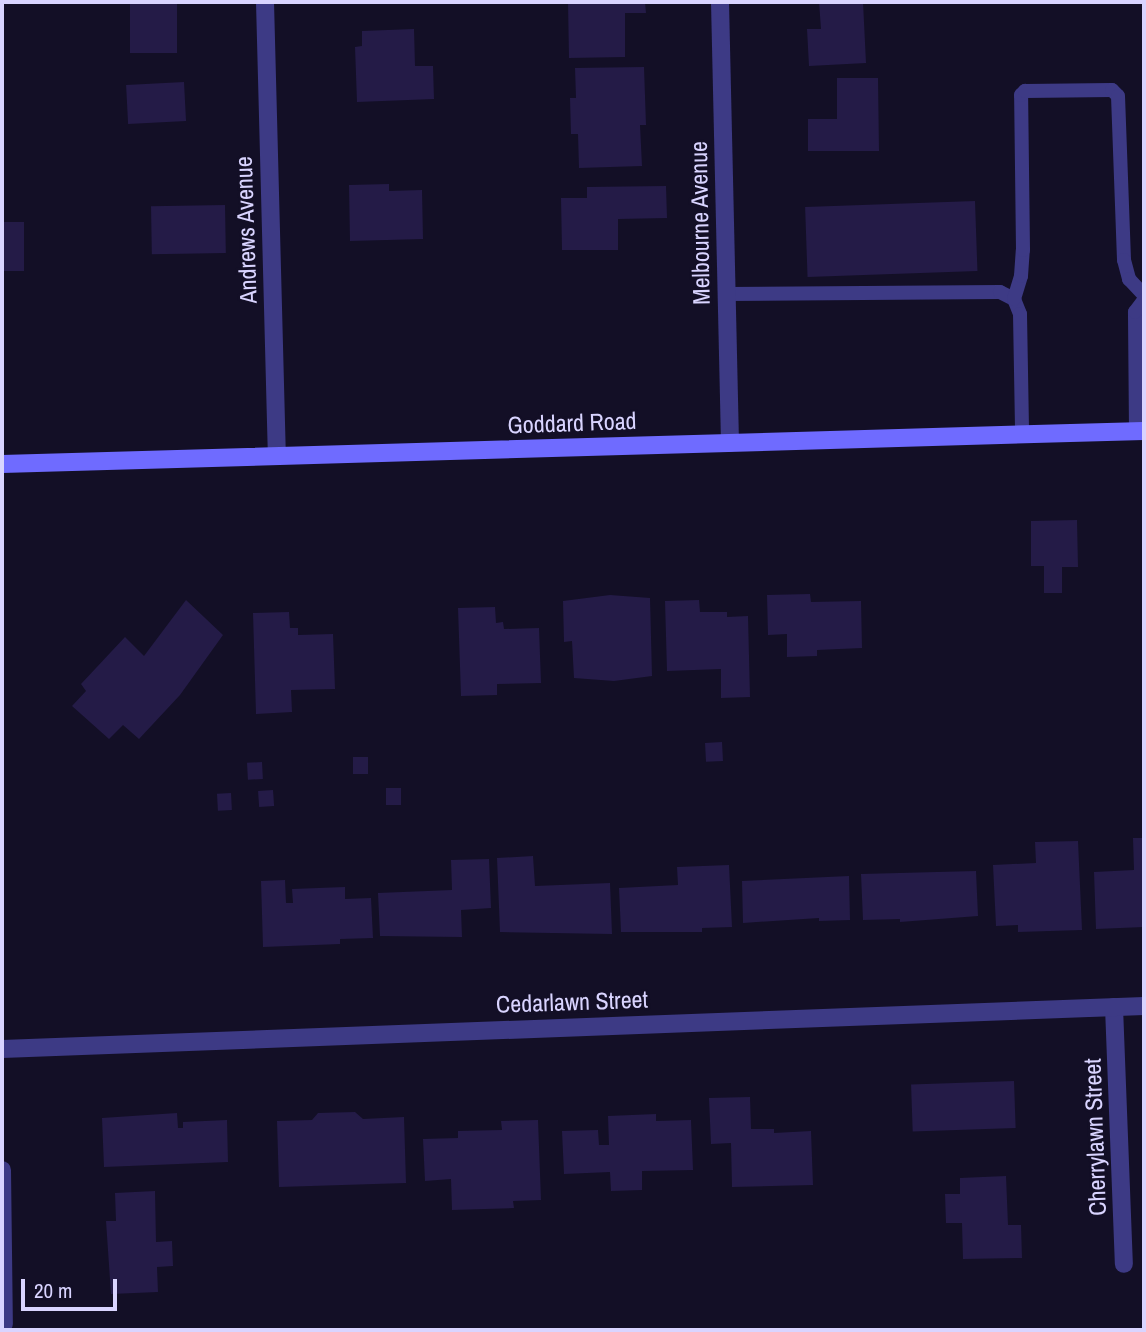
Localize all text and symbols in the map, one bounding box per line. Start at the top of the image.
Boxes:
street label: Melbourne Avenue [684,140,716,306]
street label: Andrews Avenue [229,155,263,305]
street label: Goddard Road [507,406,637,440]
street label: Cedarlawn Street [496,985,648,1019]
street label: Cherrylawn Street [1078,1058,1112,1216]
scale bar [24,1266,121,1310]
text: 20 m [34,1276,72,1305]

